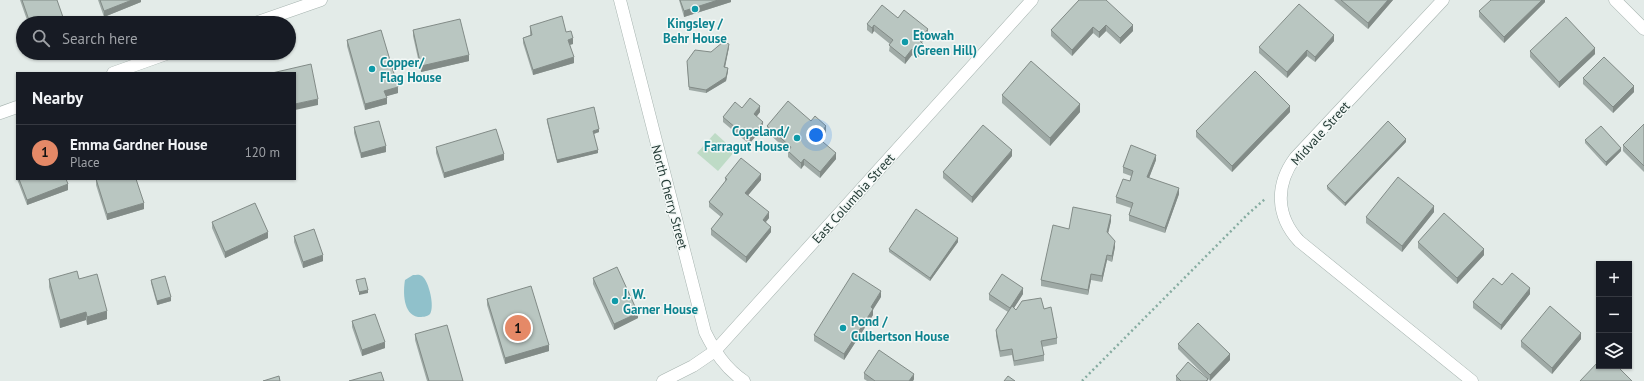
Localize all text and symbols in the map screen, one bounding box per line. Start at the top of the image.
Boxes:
marker: Kingsley / Behr House [690,4,700,14]
place label: Kingsley / Behr House [663,15,727,47]
search box [16,16,296,60]
icon: search [30,27,52,49]
place label: Etowah (Green Hill) [913,27,977,59]
text: Search here [62,29,138,48]
marker: Etowah (Green Hill) [900,37,910,47]
place label: Copper/ Flag House [380,54,442,86]
marker: Copper/ Flag House [367,64,377,74]
text: Nearby [32,87,83,109]
street label: Midvale Street [1287,97,1354,169]
place label: Copeland/ Farragut House [704,123,790,155]
your location [806,125,826,145]
marker: Copeland/ Farragut House [792,133,802,143]
text: Emma Gardner House [70,135,208,154]
street label: North Cherry Street [647,143,692,252]
text: 1 [41,144,49,161]
text: 120 m [245,144,280,161]
street label: East Columbia Street [808,149,899,247]
text: Place [70,154,100,171]
map controls [1596,261,1632,369]
button: + [1596,261,1632,297]
place label: J. W. Garner House [622,286,698,318]
marker: J. W. Garner House [610,296,620,306]
button: − [1596,297,1632,333]
pin: 1 [505,313,531,343]
place label: Pond / Culbertson House [851,313,950,345]
marker: Pond / Culbertson House [838,323,848,333]
button: layers [1596,333,1632,369]

